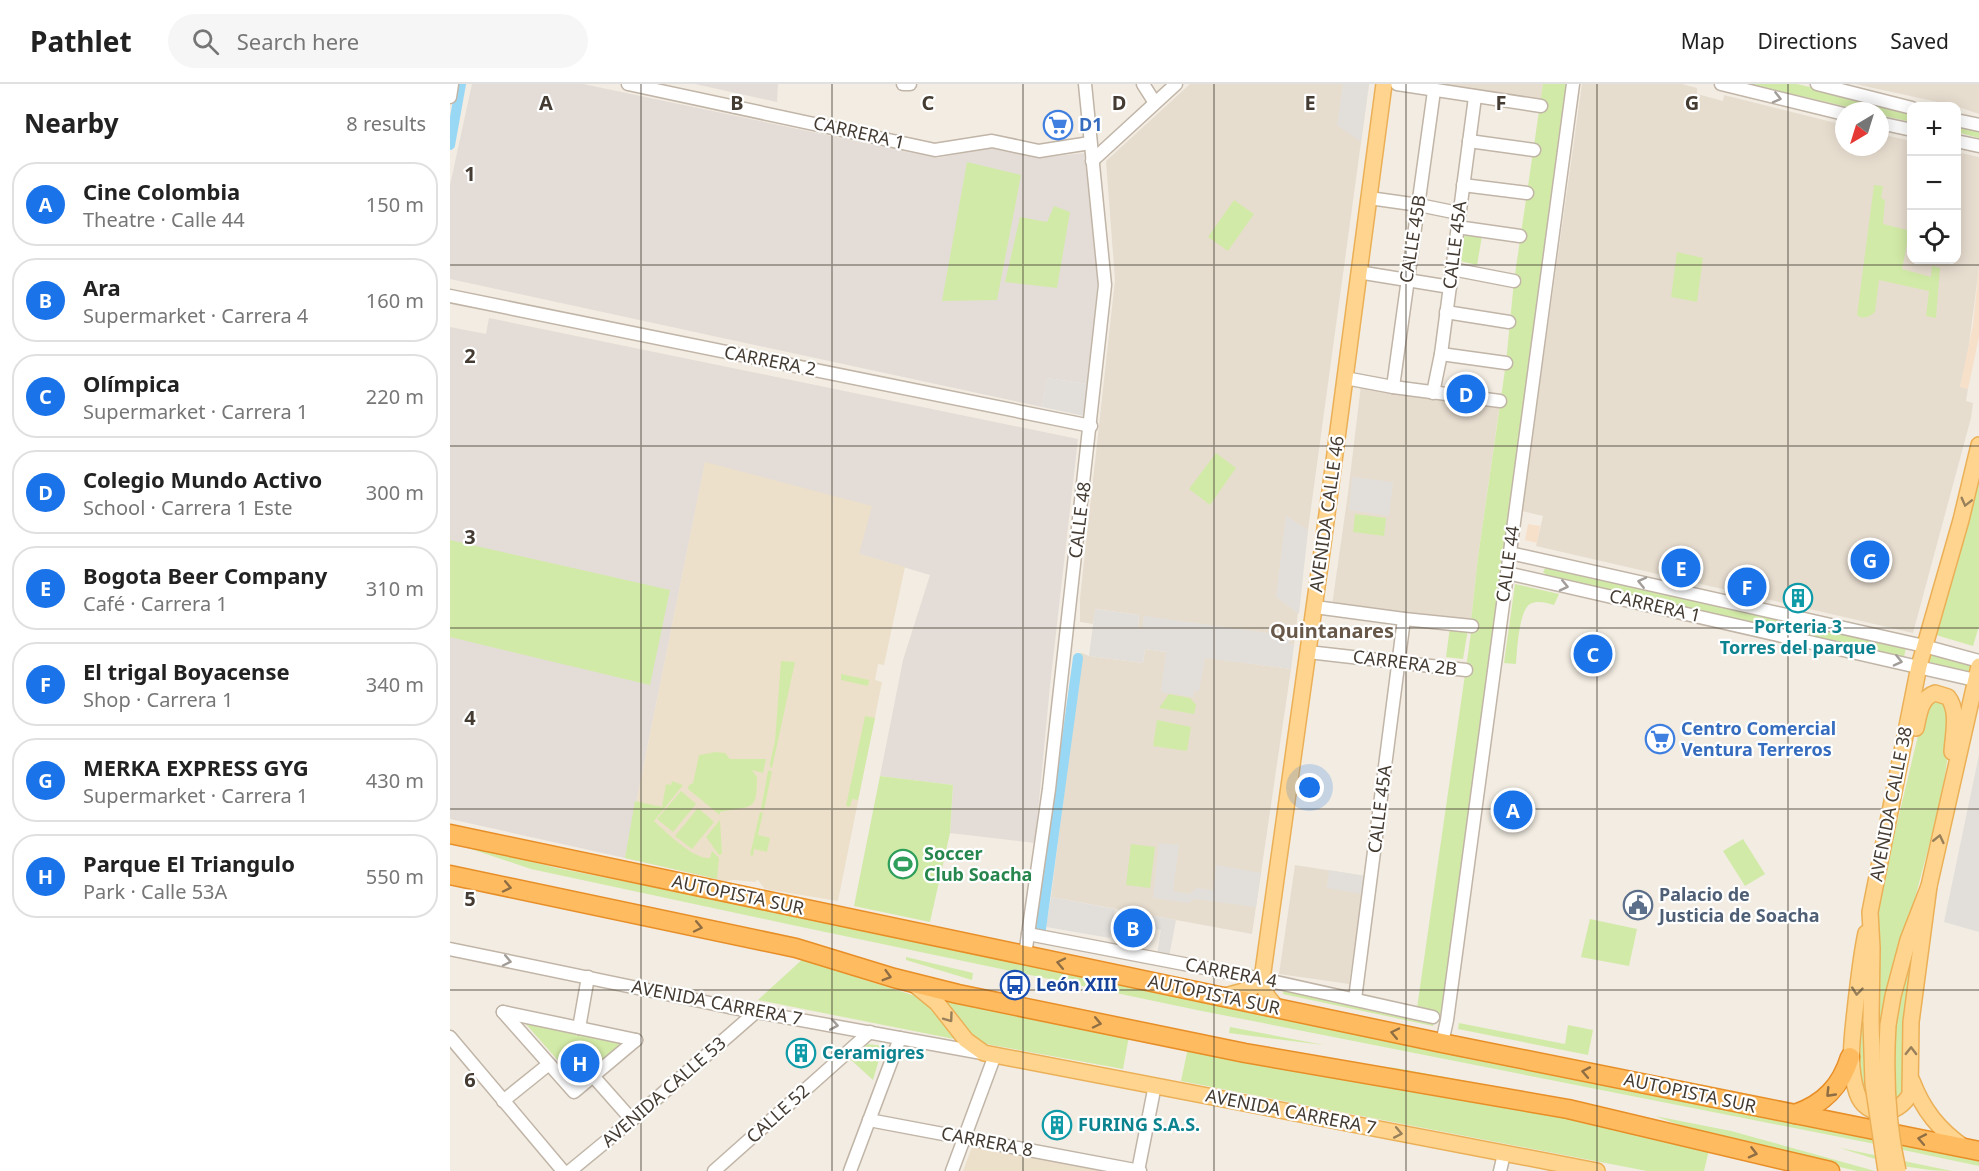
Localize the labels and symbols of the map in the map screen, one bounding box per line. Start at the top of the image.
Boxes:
text: A [539,89,553,116]
text: B [730,89,744,116]
text: C [922,89,935,116]
text: D [1112,89,1126,116]
text: E [1304,89,1316,116]
text: F [1496,89,1506,116]
text: G [1685,89,1699,116]
one-way arrow [1772,90,1782,103]
north arrow [1835,102,1889,156]
supermarket icon: D1 [1042,109,1074,141]
street label: CARRERA 1 [811,110,907,154]
place label: D1 [1079,112,1102,136]
text: 1 [464,160,476,187]
street label: CALLE 45B [1393,193,1431,285]
street label: CALLE 45A [1437,199,1471,290]
street label: CARRERA 2 [722,339,818,381]
text: 2 [464,342,476,369]
pin: D [1446,372,1486,416]
street label: AVENIDA CALLE 46 [1303,434,1349,593]
street label: CALLE 48 [1062,480,1096,560]
one-way arrow [1960,497,1973,507]
text: 3 [464,523,476,550]
street label: CALLE 44 [1490,524,1524,604]
pin: G [1850,538,1890,582]
pin: E [1662,546,1700,590]
pin: F [1728,564,1766,610]
one-way arrow [1637,577,1647,590]
one-way arrow [1559,578,1569,591]
building icon: Porteria 3 Torres del parque [1782,582,1814,614]
street label: CARRERA 1 [1607,583,1703,627]
place label: Porteria 3 Torres del parque [1720,614,1876,659]
district label: Quintanares [1270,617,1394,644]
pin: C [1574,632,1612,676]
street label: CARRERA 2B [1352,644,1459,680]
one-way arrow [1892,654,1902,667]
text: 4 [464,704,476,731]
place label: Centro Comercial Ventura Terreros [1681,716,1836,761]
supermarket icon: Centro Comercial Ventura Terreros [1644,723,1676,755]
street label: AVENIDA CALLE 38 [1863,724,1917,883]
street label: CALLE 45A [1362,763,1396,854]
your location [1295,773,1324,802]
pin: A [1494,788,1532,832]
one-way arrow [1932,834,1945,844]
place label: Soccer Club Soacha [924,841,1032,886]
sports icon: Soccer Club Soacha [887,848,919,880]
street label: AUTOPISTA SUR [670,868,806,920]
one-way arrow [502,880,512,893]
place label: Palacio de Justicia de Soacha [1657,882,1820,927]
text: 5 [464,885,476,912]
public building icon: Palacio de Justicia de Soacha [1622,889,1654,921]
pin: B [1114,906,1152,950]
one-way arrow [693,920,703,933]
street label: CARRERA 4 [1183,951,1279,993]
one-way arrow [502,953,512,966]
one-way arrow [1056,957,1066,970]
street label: AUTOPISTA SUR [1146,968,1282,1020]
one-way arrow [881,969,892,981]
bus stop icon: León XIII [999,969,1031,1001]
place label: León XIII [1036,972,1118,996]
street label: AVENIDA CARRERA 7 [630,974,805,1030]
one-way arrow [1852,986,1864,995]
one-way arrow [941,1012,952,1023]
one-way arrow [1092,1016,1102,1029]
one-way arrow [829,1019,839,1031]
one-way arrow [1390,1027,1400,1040]
street label: AVENIDA CALLE 53 [596,1031,731,1152]
building icon: Ceramigres [785,1037,817,1069]
pin: H [560,1040,600,1086]
place label: Ceramigres [822,1040,925,1064]
one-way arrow [1904,1046,1917,1055]
text: 6 [464,1066,476,1093]
one-way arrow [1582,1066,1592,1079]
street label: AUTOPISTA SUR [1622,1066,1758,1118]
street label: CALLE 52 [741,1079,814,1148]
street label: AVENIDA CARRERA 7 [1204,1083,1379,1139]
one-way arrow [1826,1086,1837,1096]
building icon: FURING S.A.S. [1041,1109,1073,1141]
place label: FURING S.A.S. [1078,1112,1200,1136]
street label: CARRERA 8 [939,1120,1035,1162]
one-way arrow [1392,1126,1402,1139]
one-way arrow [1917,1133,1927,1146]
one-way arrow [1747,1145,1757,1158]

